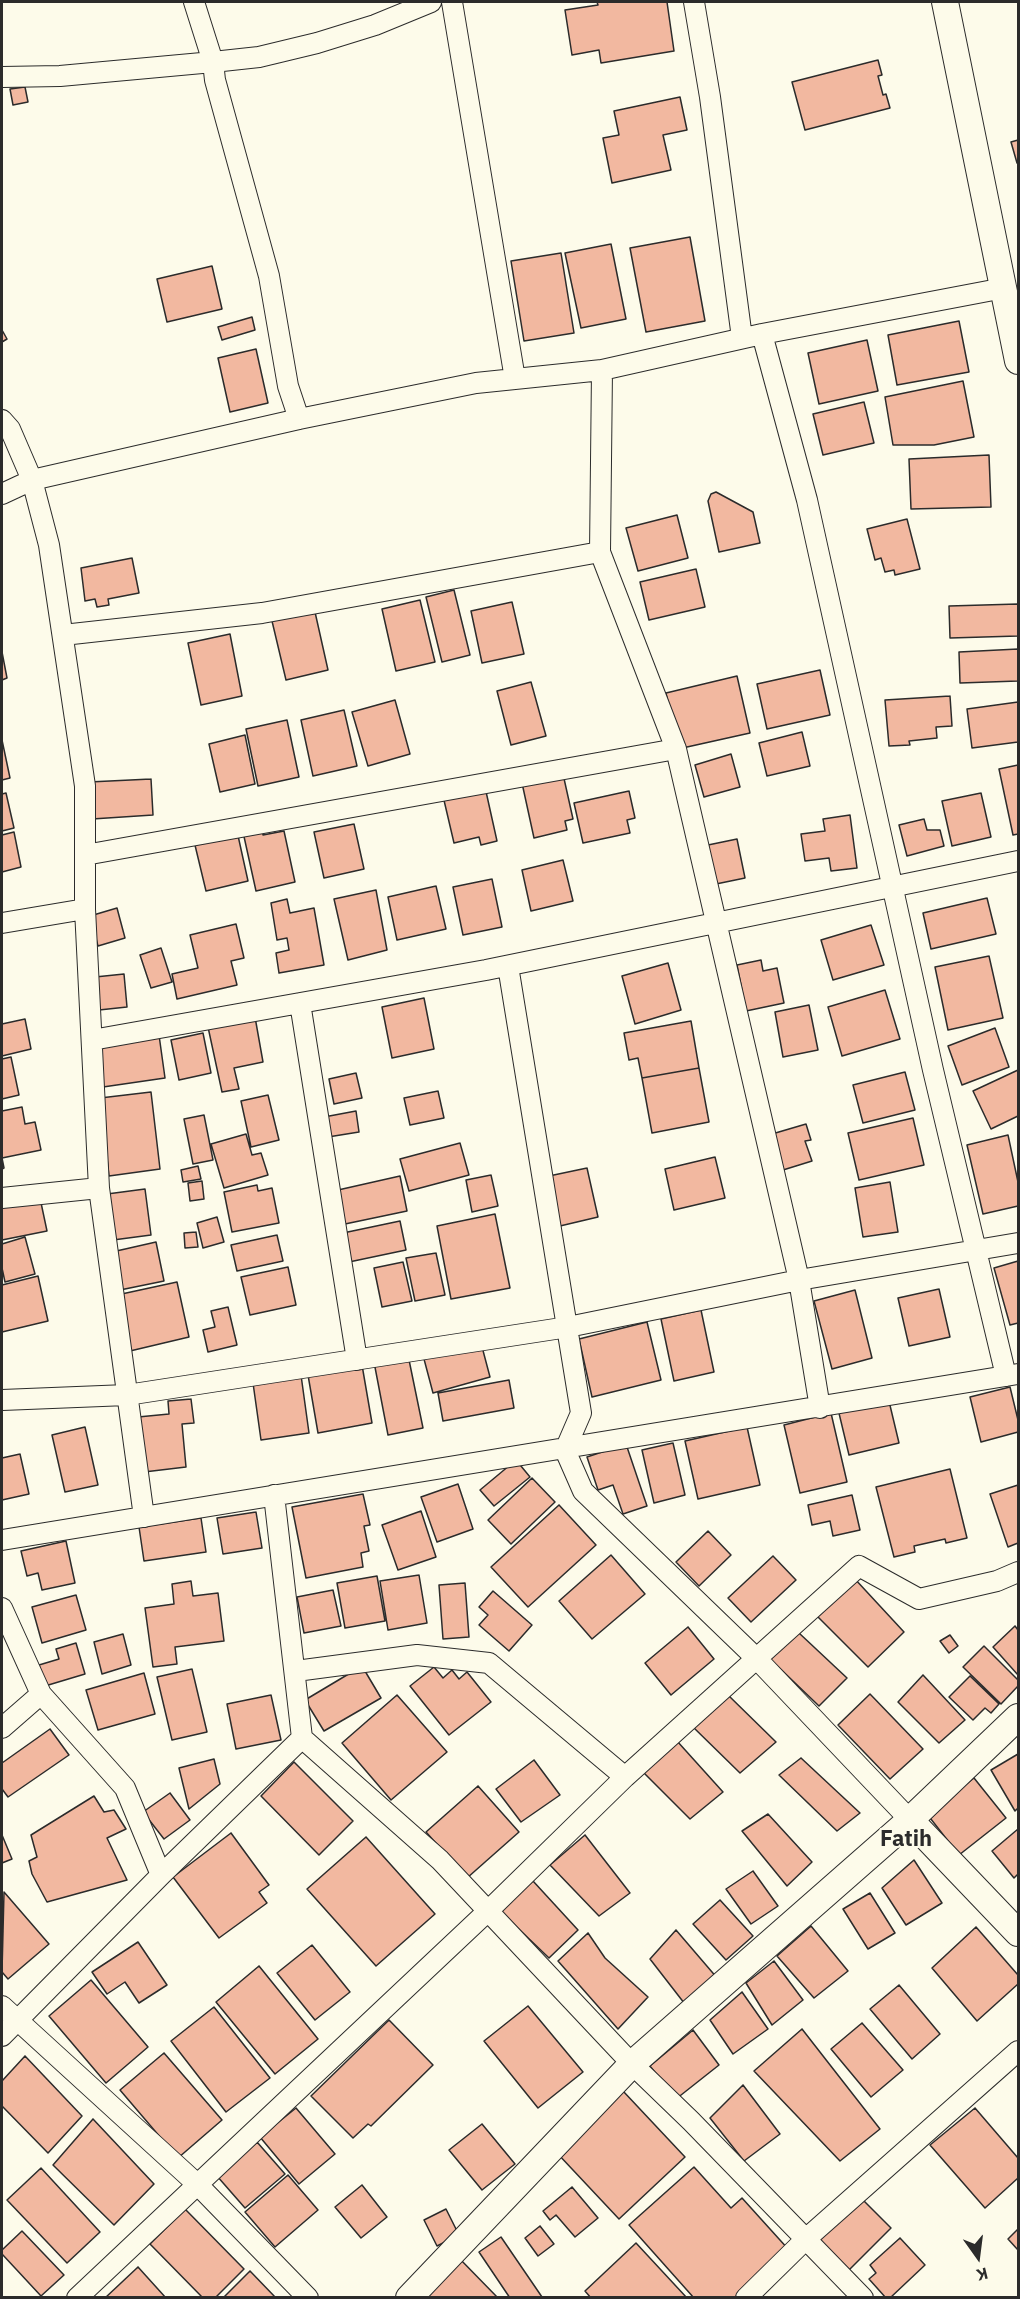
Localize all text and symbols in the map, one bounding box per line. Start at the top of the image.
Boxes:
district label: Fatih [880,1827,932,1853]
north arrow [948,2227,1008,2287]
text: K [975,2263,990,2286]

